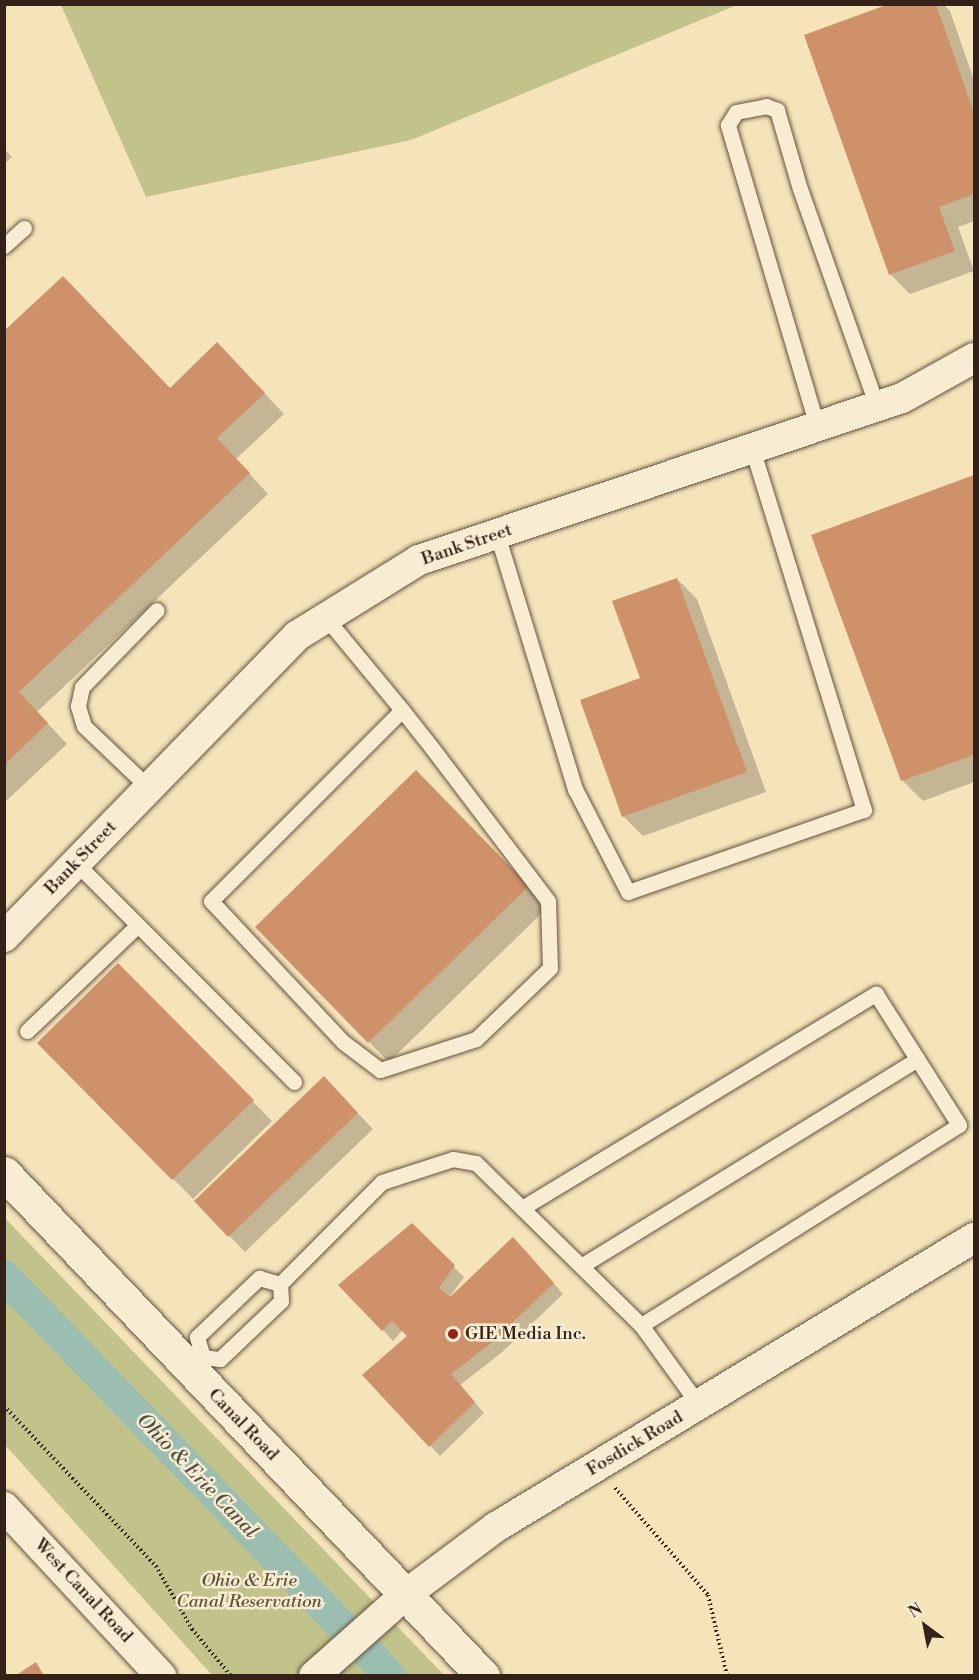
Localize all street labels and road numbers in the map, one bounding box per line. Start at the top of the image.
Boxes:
street label: Bank Street [419,519,515,571]
street label: Bank Street [40,817,122,899]
street label: Canal Road [203,1384,283,1466]
street label: Fosdick Road [583,1407,687,1481]
street label: West Canal Road [29,1534,137,1648]

